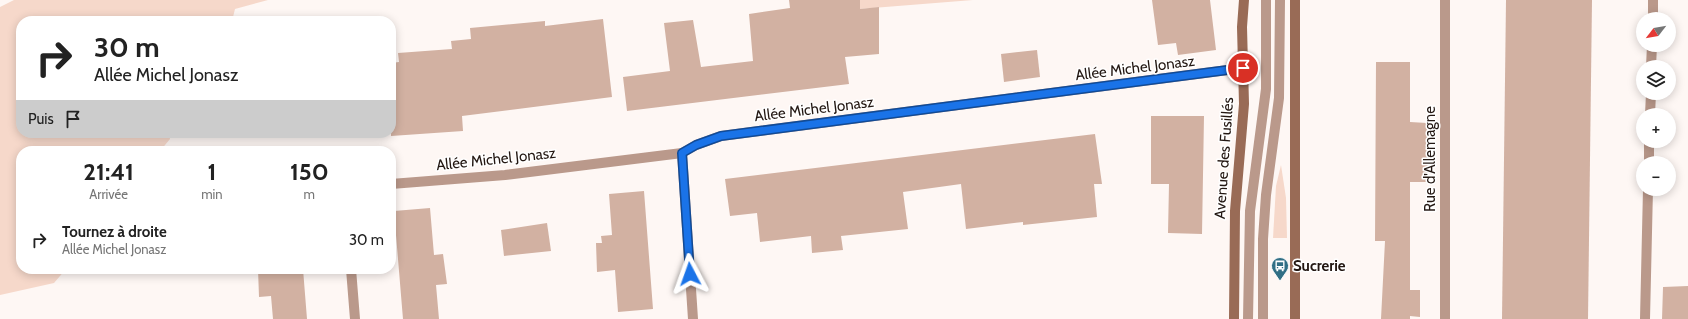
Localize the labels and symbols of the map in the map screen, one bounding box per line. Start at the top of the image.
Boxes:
north arrow [1636,12,1676,52]
pin [1226,51,1260,85]
street label: Allée Michel Jonasz [1074,52,1196,84]
street label: Allée Michel Jonasz [753,93,875,125]
street label: Avenue des Fusillés [1211,97,1237,219]
street label: Rue d'Allemagne [1421,106,1439,212]
street label: Allée Michel Jonasz [435,144,557,174]
position arrow [669,253,711,295]
bus stop icon: Sucrerie [1270,256,1290,281]
place label: Sucrerie [1293,257,1346,275]

